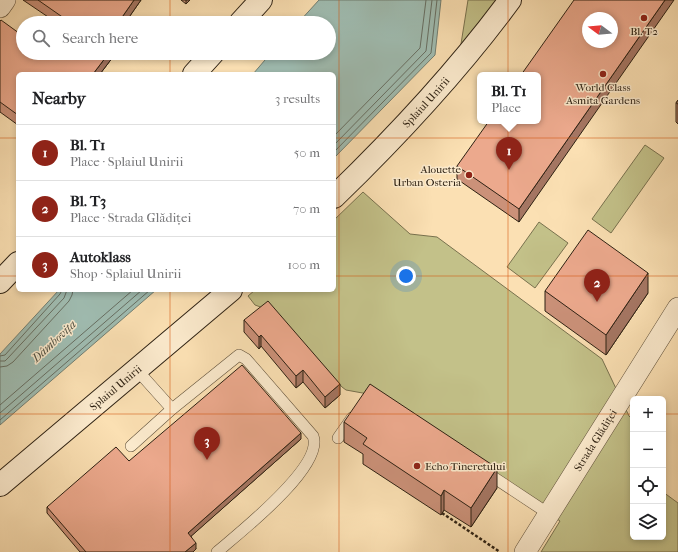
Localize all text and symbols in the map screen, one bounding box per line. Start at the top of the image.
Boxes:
north arrow [582,12,618,48]
marker: Bl. T2 [639,13,649,23]
search box [16,16,336,60]
place label: Bl. T2 [630,25,658,38]
icon: search [30,27,52,49]
text: Search here [62,29,138,47]
marker: World Class Asmita Gardens [598,69,608,79]
popup [477,72,541,124]
street label: Splaiul Unirii [400,74,453,131]
place label: World Class Asmita Gardens [565,81,640,107]
text: Bl. T1 [491,82,527,100]
text: Nearby [32,88,86,108]
text: 3 results [275,91,320,106]
text: Place [491,100,521,115]
text: Bl. T1 [70,136,105,154]
pin: 1 [496,137,522,170]
text: 1 [43,145,47,160]
text: 50 m [294,145,320,160]
text: Place · Splaiul Unirii [70,154,183,169]
place label: Alouette Urban Osteria [393,163,462,189]
marker: Alouette Urban Osteria [464,170,474,180]
text: Bl. T3 [70,192,106,210]
text: 2 [42,201,48,216]
text: 70 m [293,201,320,216]
text: Place · Strada Glădiței [70,210,191,225]
text: Autoklass [70,248,131,266]
text: 3 [42,257,48,272]
text: 100 m [287,257,320,272]
text: Shop · Splaiul Unirii [70,266,181,281]
your location [396,266,416,286]
pin: 2 [584,269,610,302]
water label: Dâmbovița [28,317,79,366]
street label: Splaiul Unirii [87,362,145,414]
map controls [630,396,666,540]
button: + [630,396,666,432]
street label: Strada Glădiței [571,406,620,474]
pin: 3 [194,427,220,460]
button: − [630,432,666,468]
place label: Echo Tineretului [425,460,506,473]
marker: Echo Tineretului [412,461,422,471]
button: locate [630,468,666,504]
button: layers [630,504,666,540]

